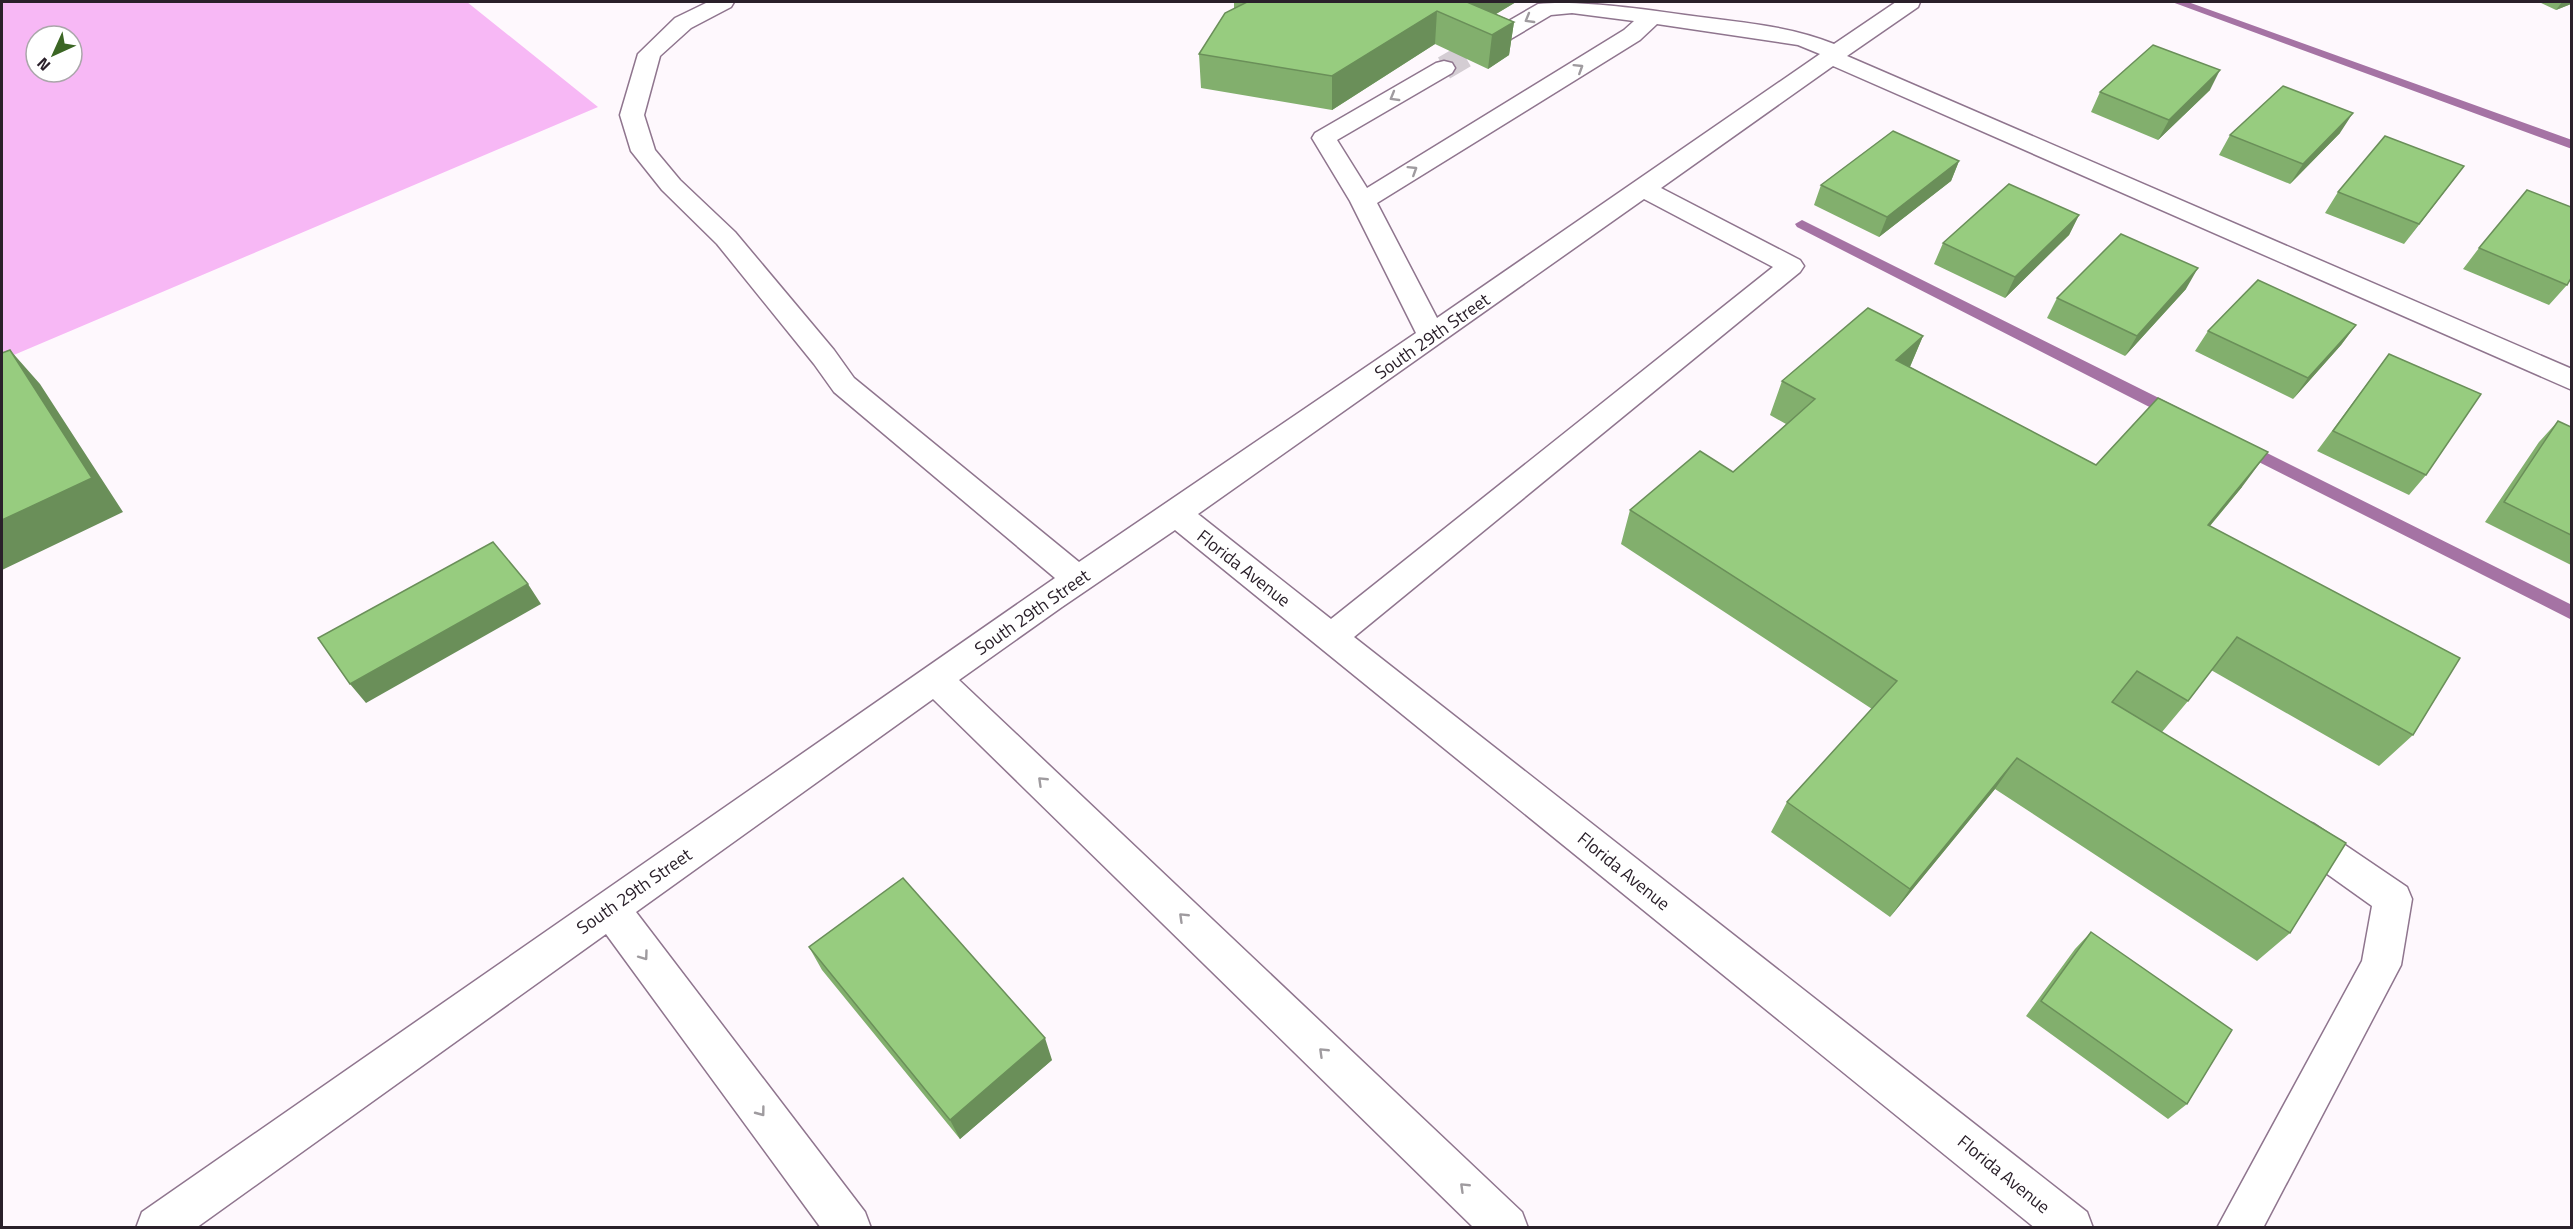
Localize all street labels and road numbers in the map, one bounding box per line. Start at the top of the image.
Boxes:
street label: South 29th Street [1369,286,1496,386]
street label: Florida Avenue [1192,523,1296,613]
street label: South 29th Street [969,562,1096,662]
street label: Florida Avenue [1572,825,1676,917]
street label: South 29th Street [571,841,698,941]
street label: Florida Avenue [1952,1128,2056,1220]

